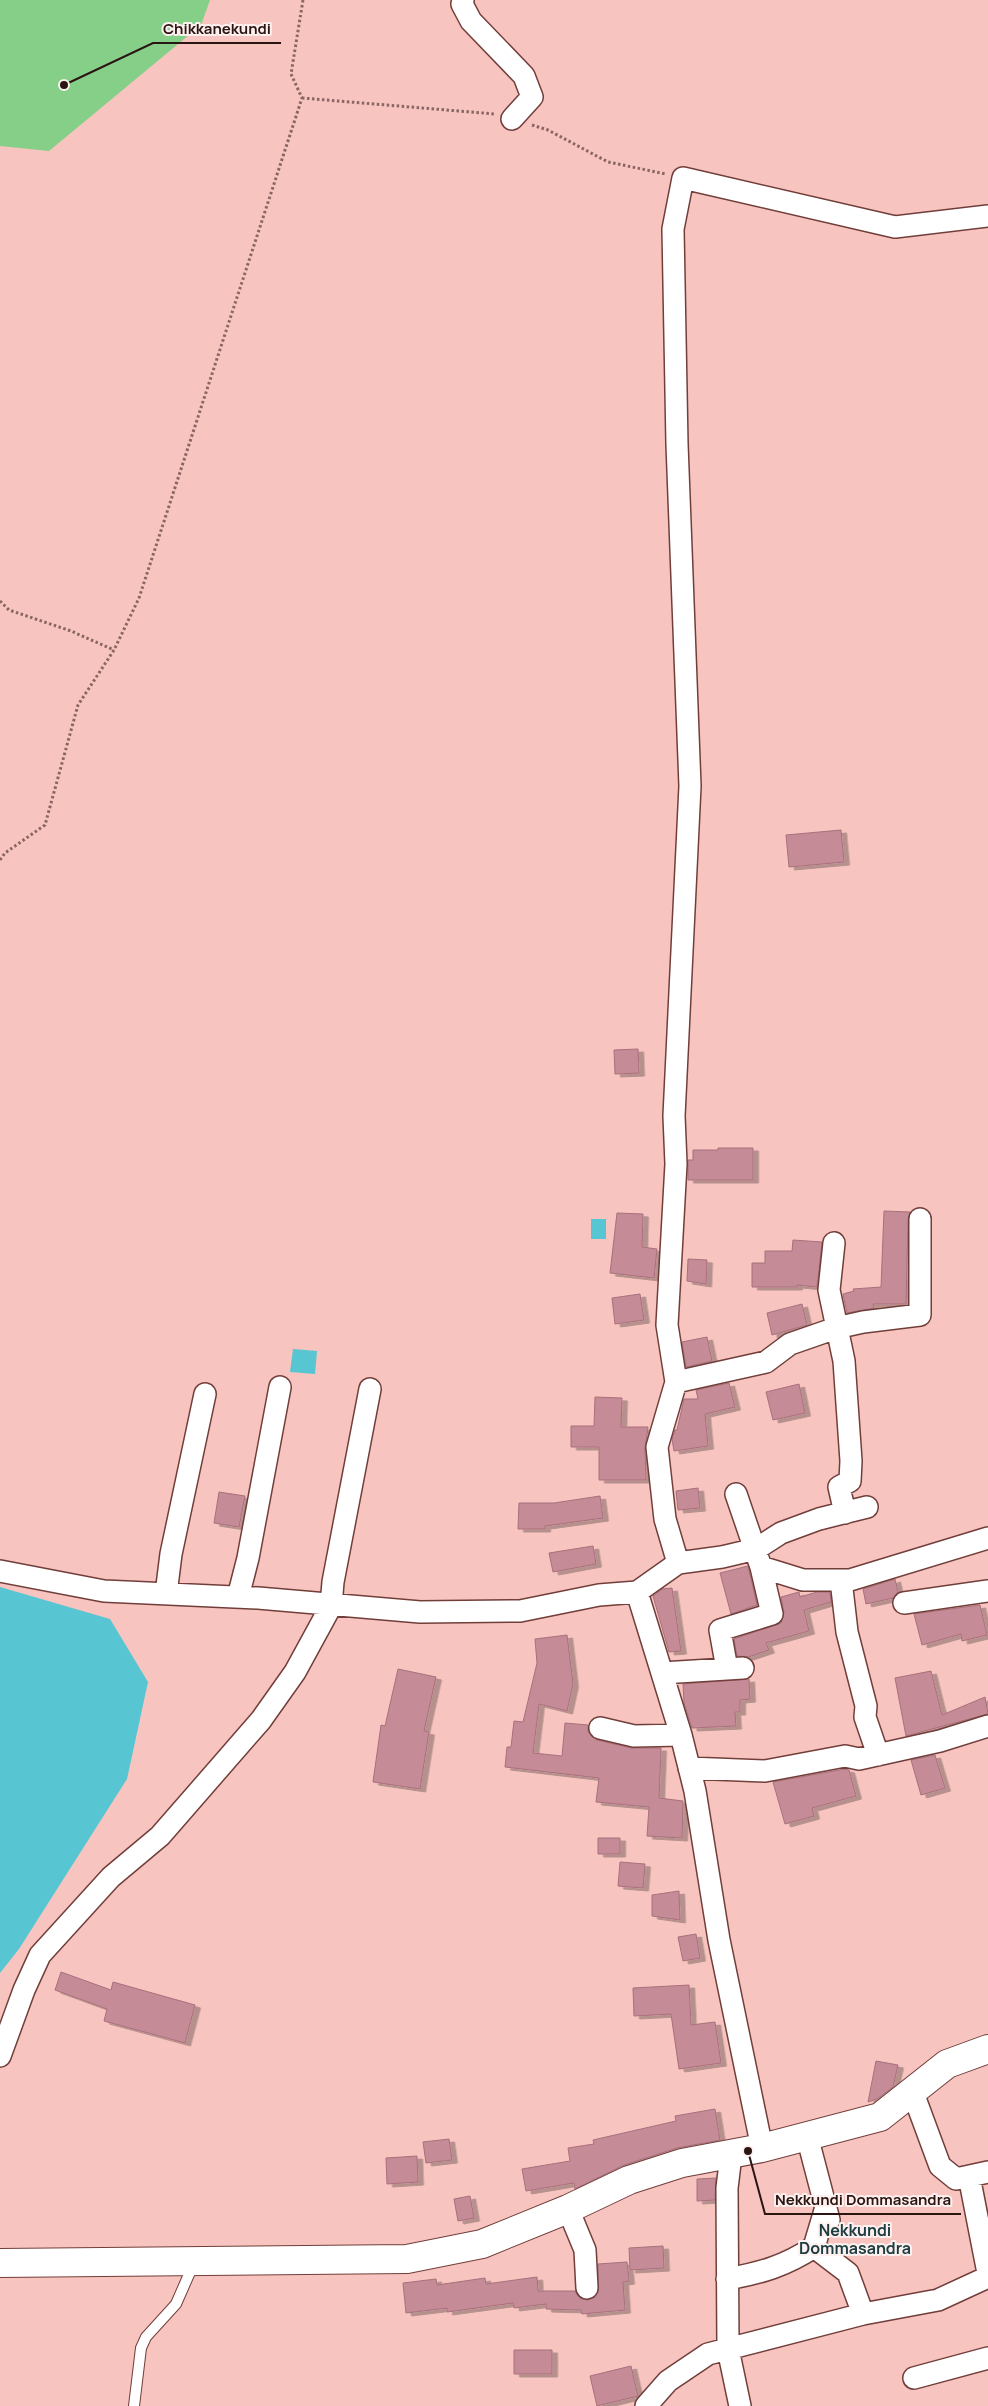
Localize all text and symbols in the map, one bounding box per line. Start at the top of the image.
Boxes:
callout: Chikkanekundi [153,13,281,43]
text: Chikkanekundi [163,18,271,39]
callout: Nekkundi Dommasandra [765,2184,961,2214]
text: Nekkundi Dommasandra [775,2189,951,2210]
district label: Nekkundi Dommasandra [799,2219,911,2259]

